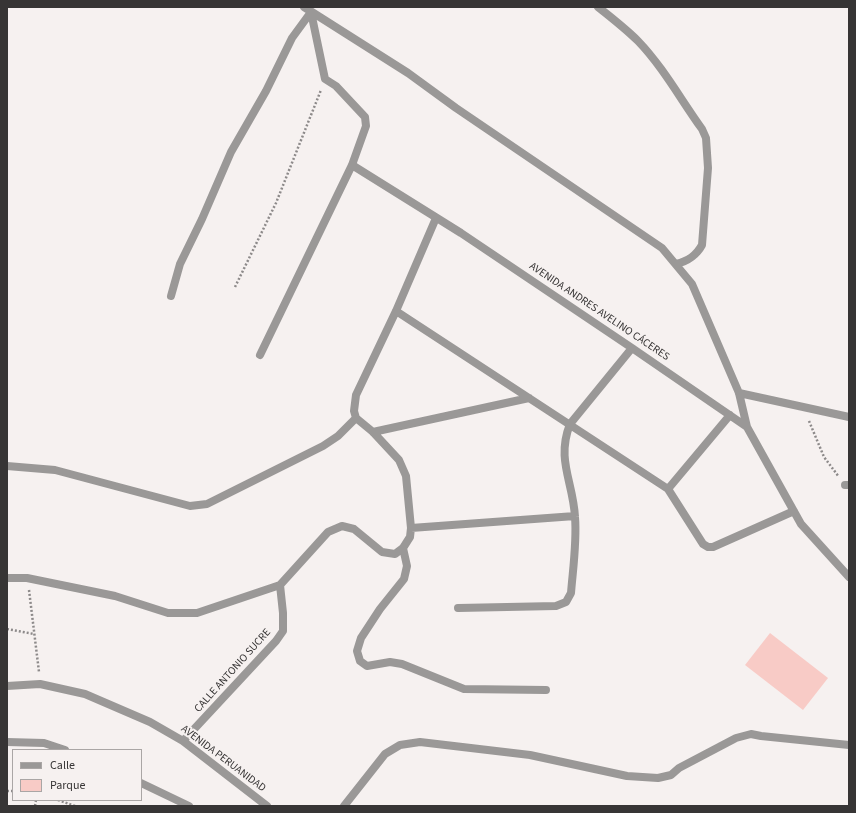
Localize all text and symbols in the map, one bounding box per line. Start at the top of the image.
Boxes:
street label: AVENIDA ANDRES AVELINO CÁCERES [526,260,672,364]
street label: CALLE ANTONIO SUCRE [192,627,274,715]
street label: AVENIDA PERUANIDAD [178,723,268,795]
legend [12,749,142,801]
text: Calle [50,757,75,774]
text: Parque [50,777,86,794]

